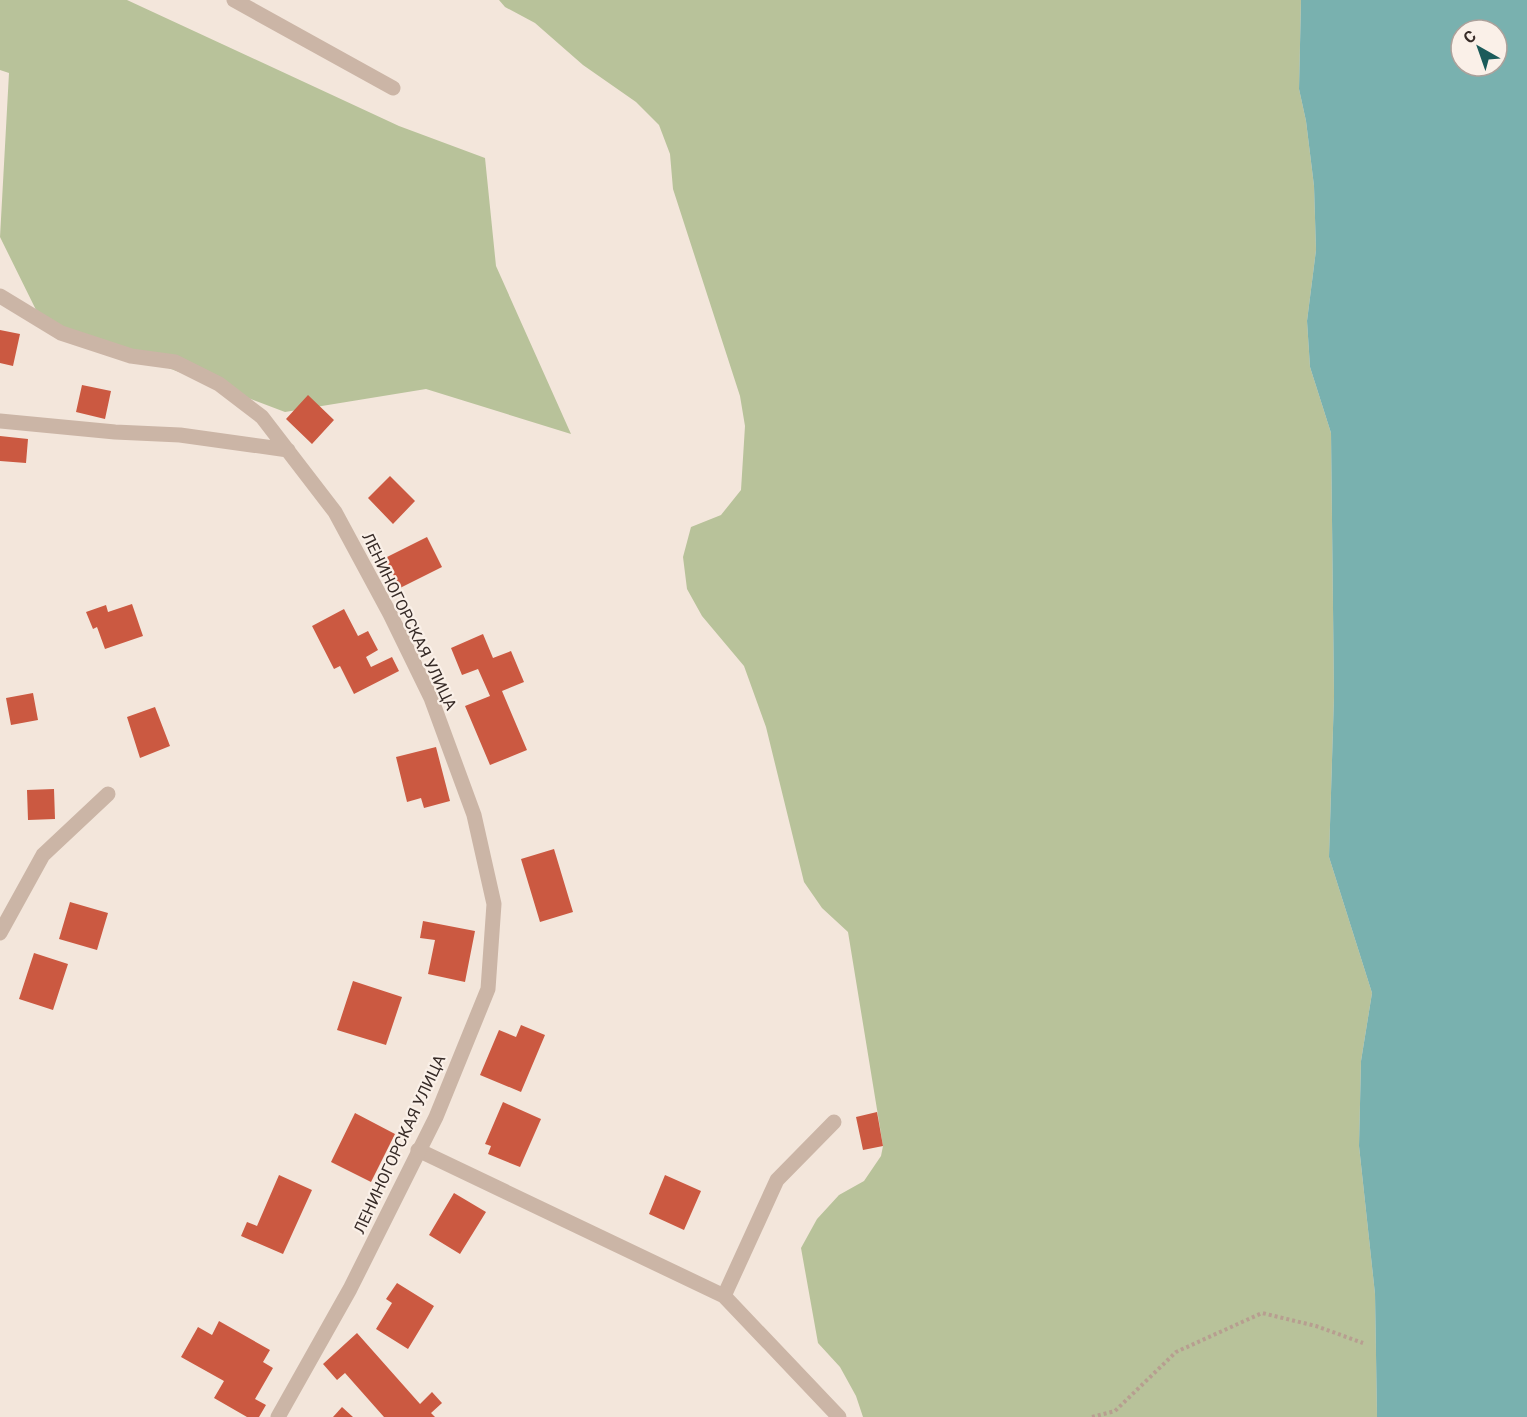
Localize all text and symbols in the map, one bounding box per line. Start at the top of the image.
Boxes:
north arrow [1449,18,1509,78]
text: С [1460,26,1480,48]
street label: ЛЕНИНОГОРСКАЯ УЛИЦА [358,529,461,714]
street label: ЛЕНИНОГОРСКАЯ УЛИЦА [350,1051,450,1237]

